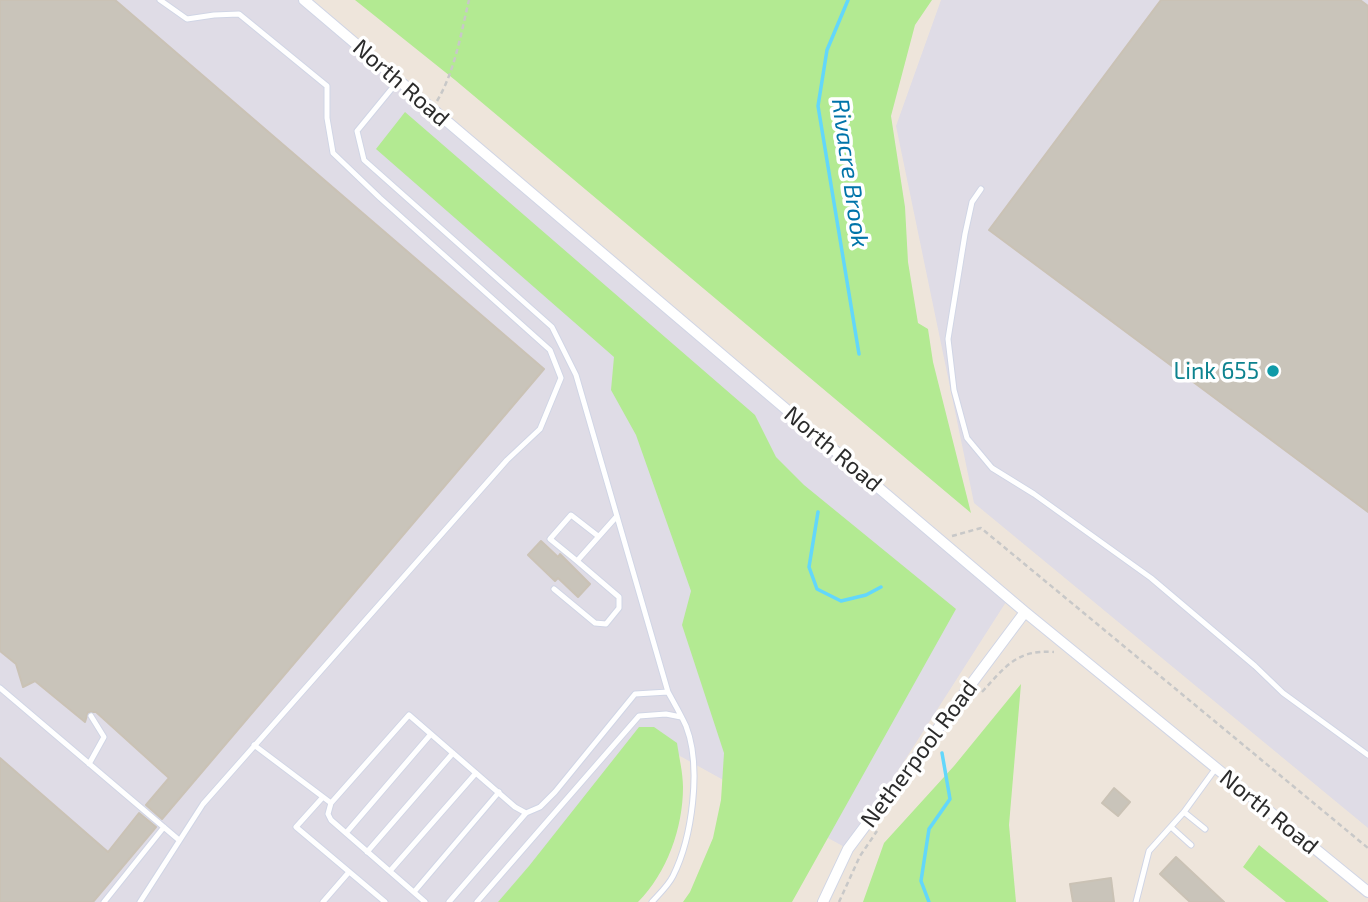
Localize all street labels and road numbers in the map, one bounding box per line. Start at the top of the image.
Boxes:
street label: North Road [347,34,455,132]
street label: North Road [779,400,887,498]
street label: Netherpool Road [855,675,983,833]
street label: North Road [1214,764,1324,860]

